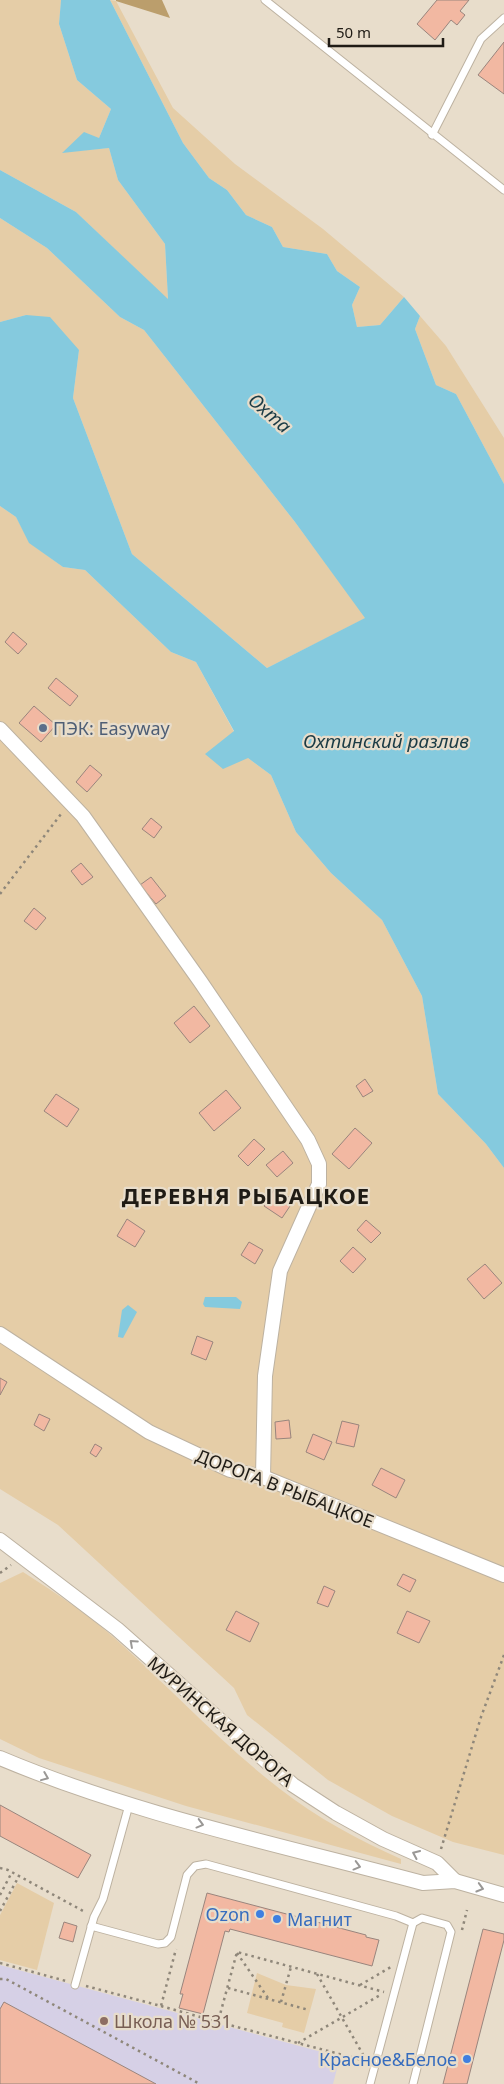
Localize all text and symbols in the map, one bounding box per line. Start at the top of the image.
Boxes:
scale bar [329,15,443,47]
text: 50 m [336,22,371,42]
water label: Охта [243,387,297,439]
place label: ПЭК: Easyway [53,716,171,740]
marker: ПЭК: Easyway [37,722,49,734]
water label: Охтинский разлив [303,728,469,754]
district label: ДЕРЕВНЯ РЫБАЦКОЕ [122,1180,370,1210]
street label: ДОРОГА В РЫБАЦКОЕ [193,1443,377,1533]
one-way arrow [129,1640,138,1649]
street label: МУРИНСКАЯ ДОРОГА [143,1651,300,1792]
one-way arrow [40,1770,49,1781]
one-way arrow [196,1818,204,1828]
one-way arrow [412,1849,421,1860]
one-way arrow [353,1860,361,1870]
one-way arrow [475,1882,483,1892]
place label: Ozon [205,1902,250,1926]
place label: Магнит [287,1907,352,1931]
marker: Ozon [254,1908,266,1920]
marker: Магнит [271,1913,283,1925]
place label: Школа № 531 [114,2009,232,2033]
marker: Школа № 531 [98,2015,110,2027]
place label: Красное&Белое [319,2047,457,2071]
marker: Красное&Белое [461,2053,473,2065]

